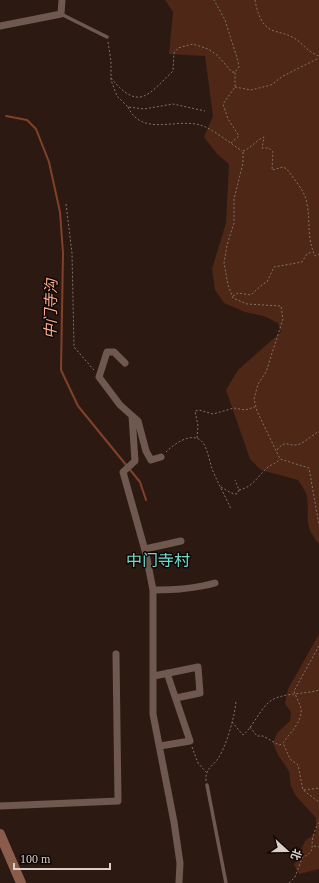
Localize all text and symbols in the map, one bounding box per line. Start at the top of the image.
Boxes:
water label: 中门寺沟 [42,277,60,339]
district label: 中门寺村 [126,552,190,569]
north arrow [267,831,307,871]
scale bar [14,845,110,871]
text: 北 [289,847,304,862]
text: 100 m [20,852,51,866]

